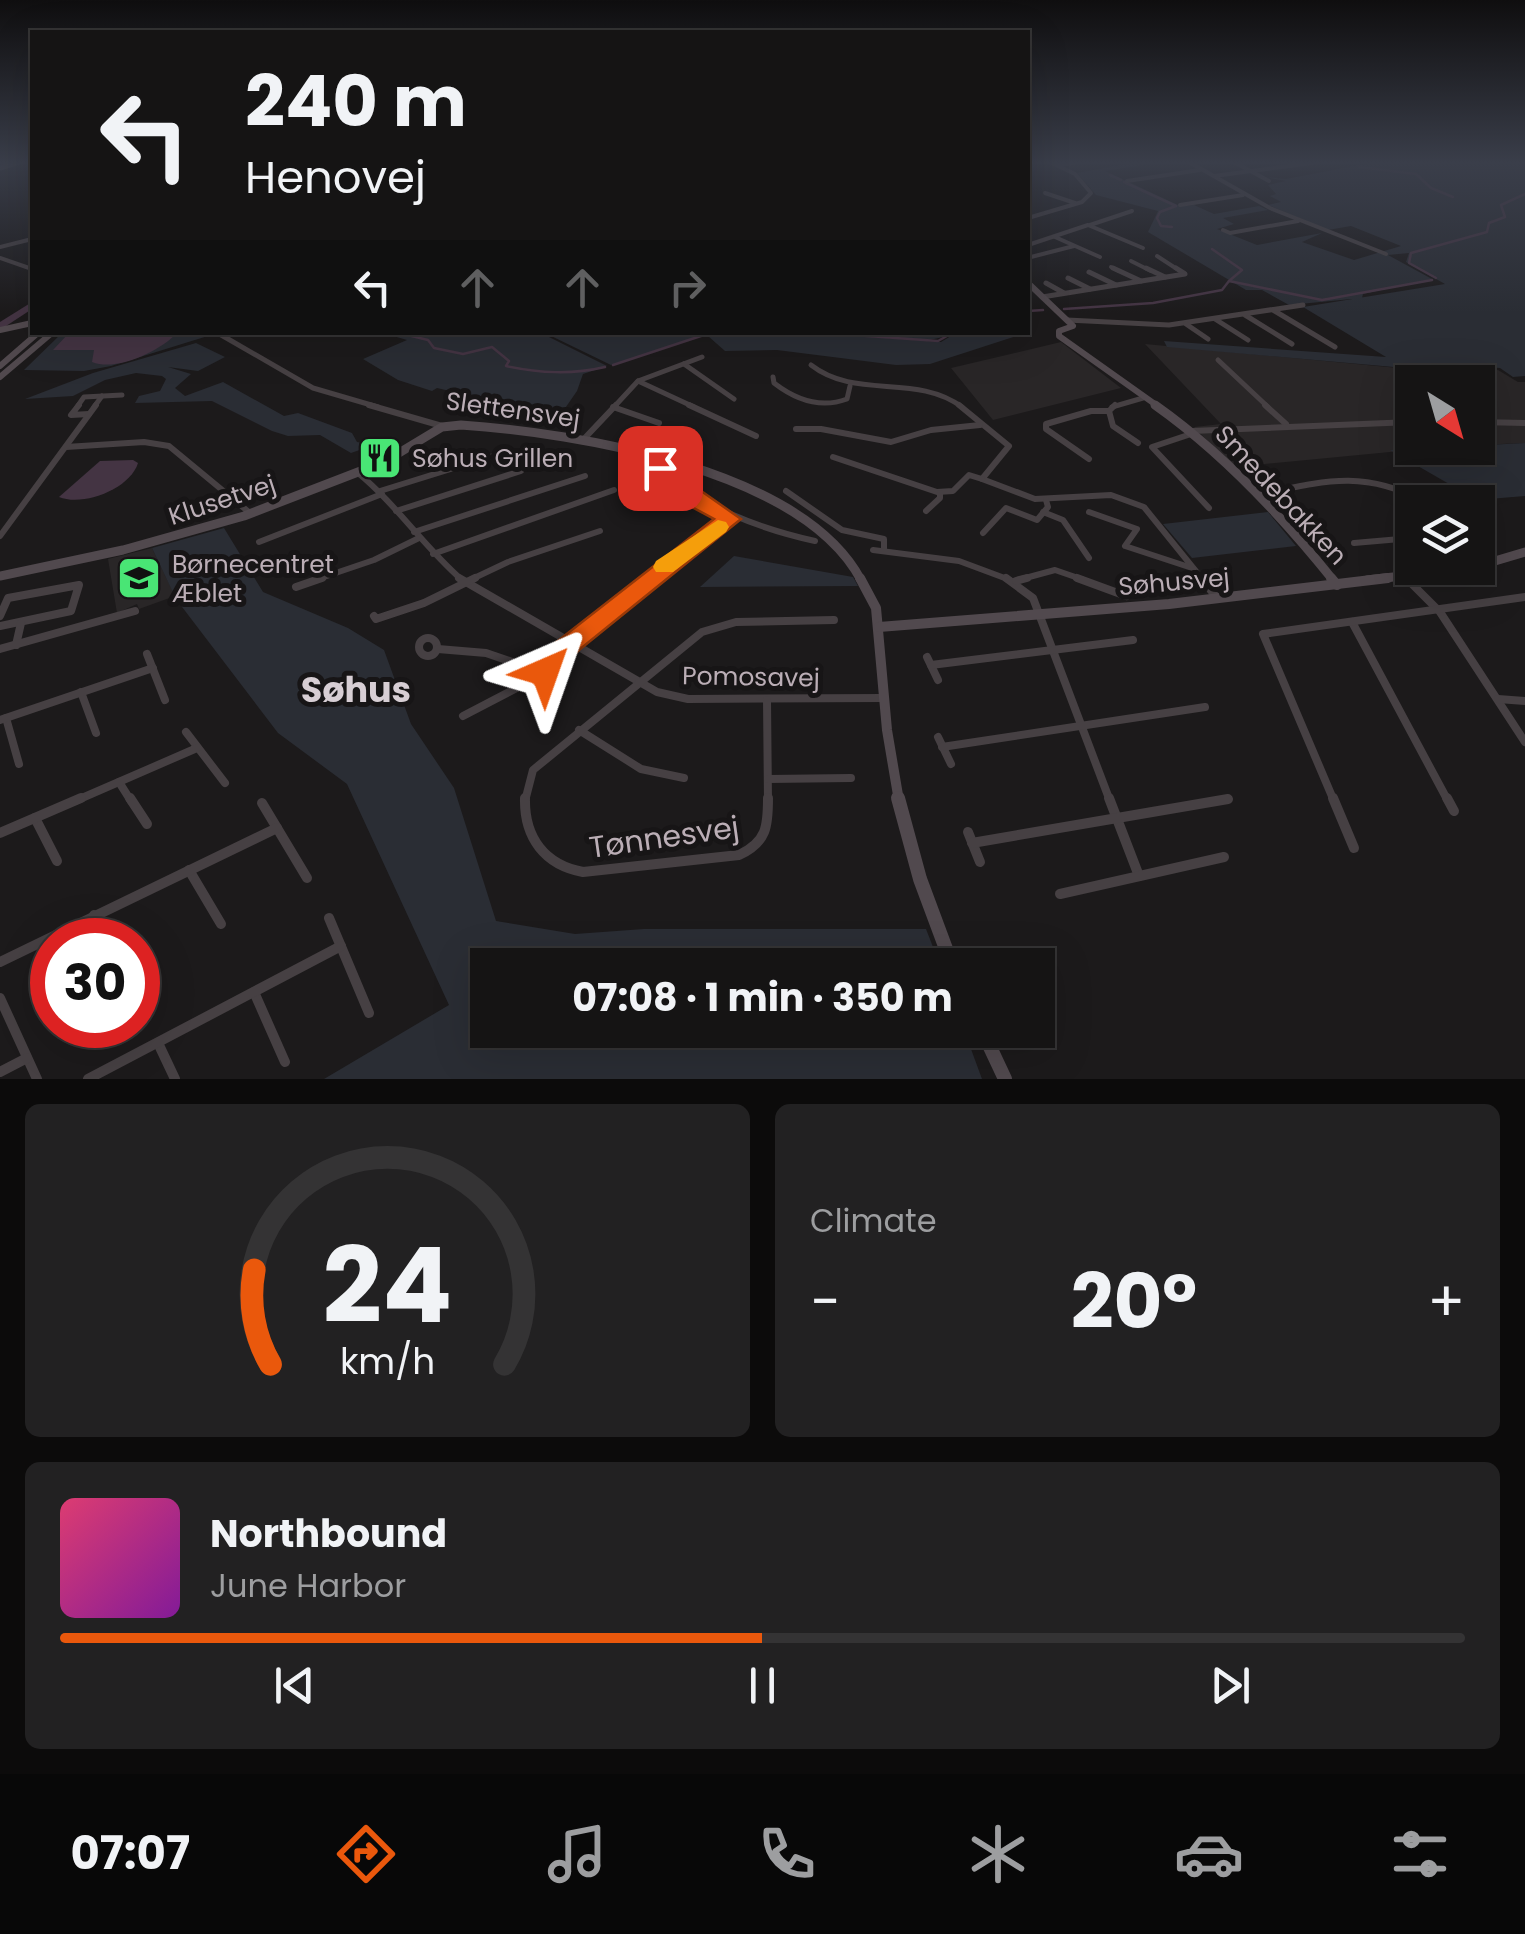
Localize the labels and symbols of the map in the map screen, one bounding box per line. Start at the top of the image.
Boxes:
north arrow [1395,365,1495,465]
street label: Slettensvej [444,383,582,437]
street label: Smedebakken [1207,417,1355,573]
pin [618,426,703,511]
restaurant icon: Søhus Grillen [357,435,403,481]
place label: Søhus Grillen [412,441,573,476]
street label: Klusetvej [164,466,280,534]
place label: Børnecentret Æblet [172,547,334,611]
school or university icon: Børnecentret Æblet [116,555,162,601]
street label: Søhusvej [1117,560,1231,604]
position arrow [493,620,597,724]
street label: Pomosavej [682,658,820,696]
district label: Søhus [301,665,411,714]
street label: Tønnesvej [586,805,742,869]
speed limit sign: 30 [30,918,160,1048]

